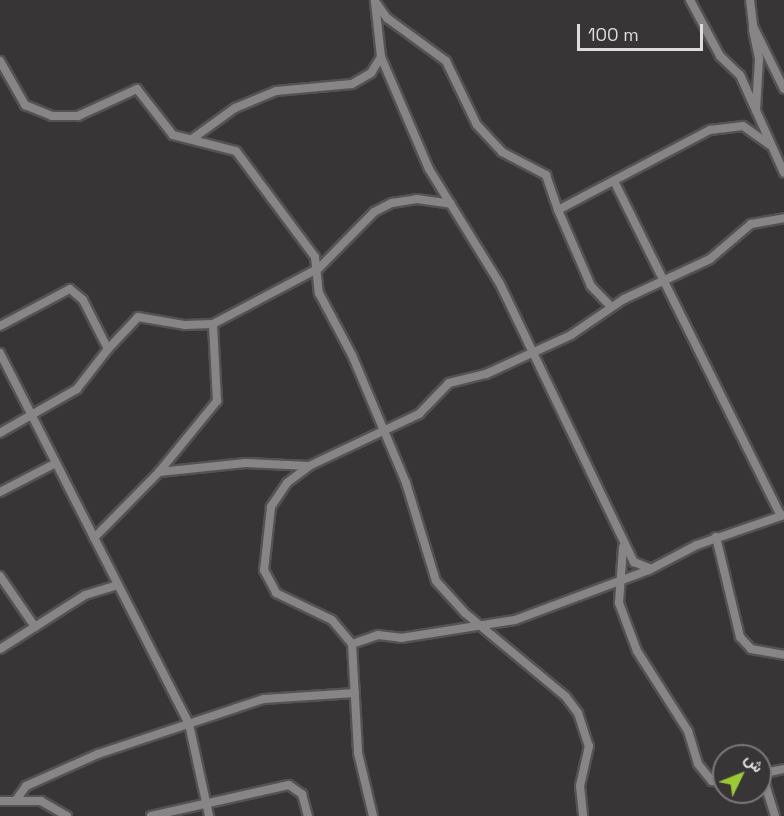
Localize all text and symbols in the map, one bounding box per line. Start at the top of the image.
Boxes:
scale bar [580,12,706,50]
text: 100 m [588,23,639,46]
north arrow [712,744,772,804]
text: ش [740,749,768,777]

